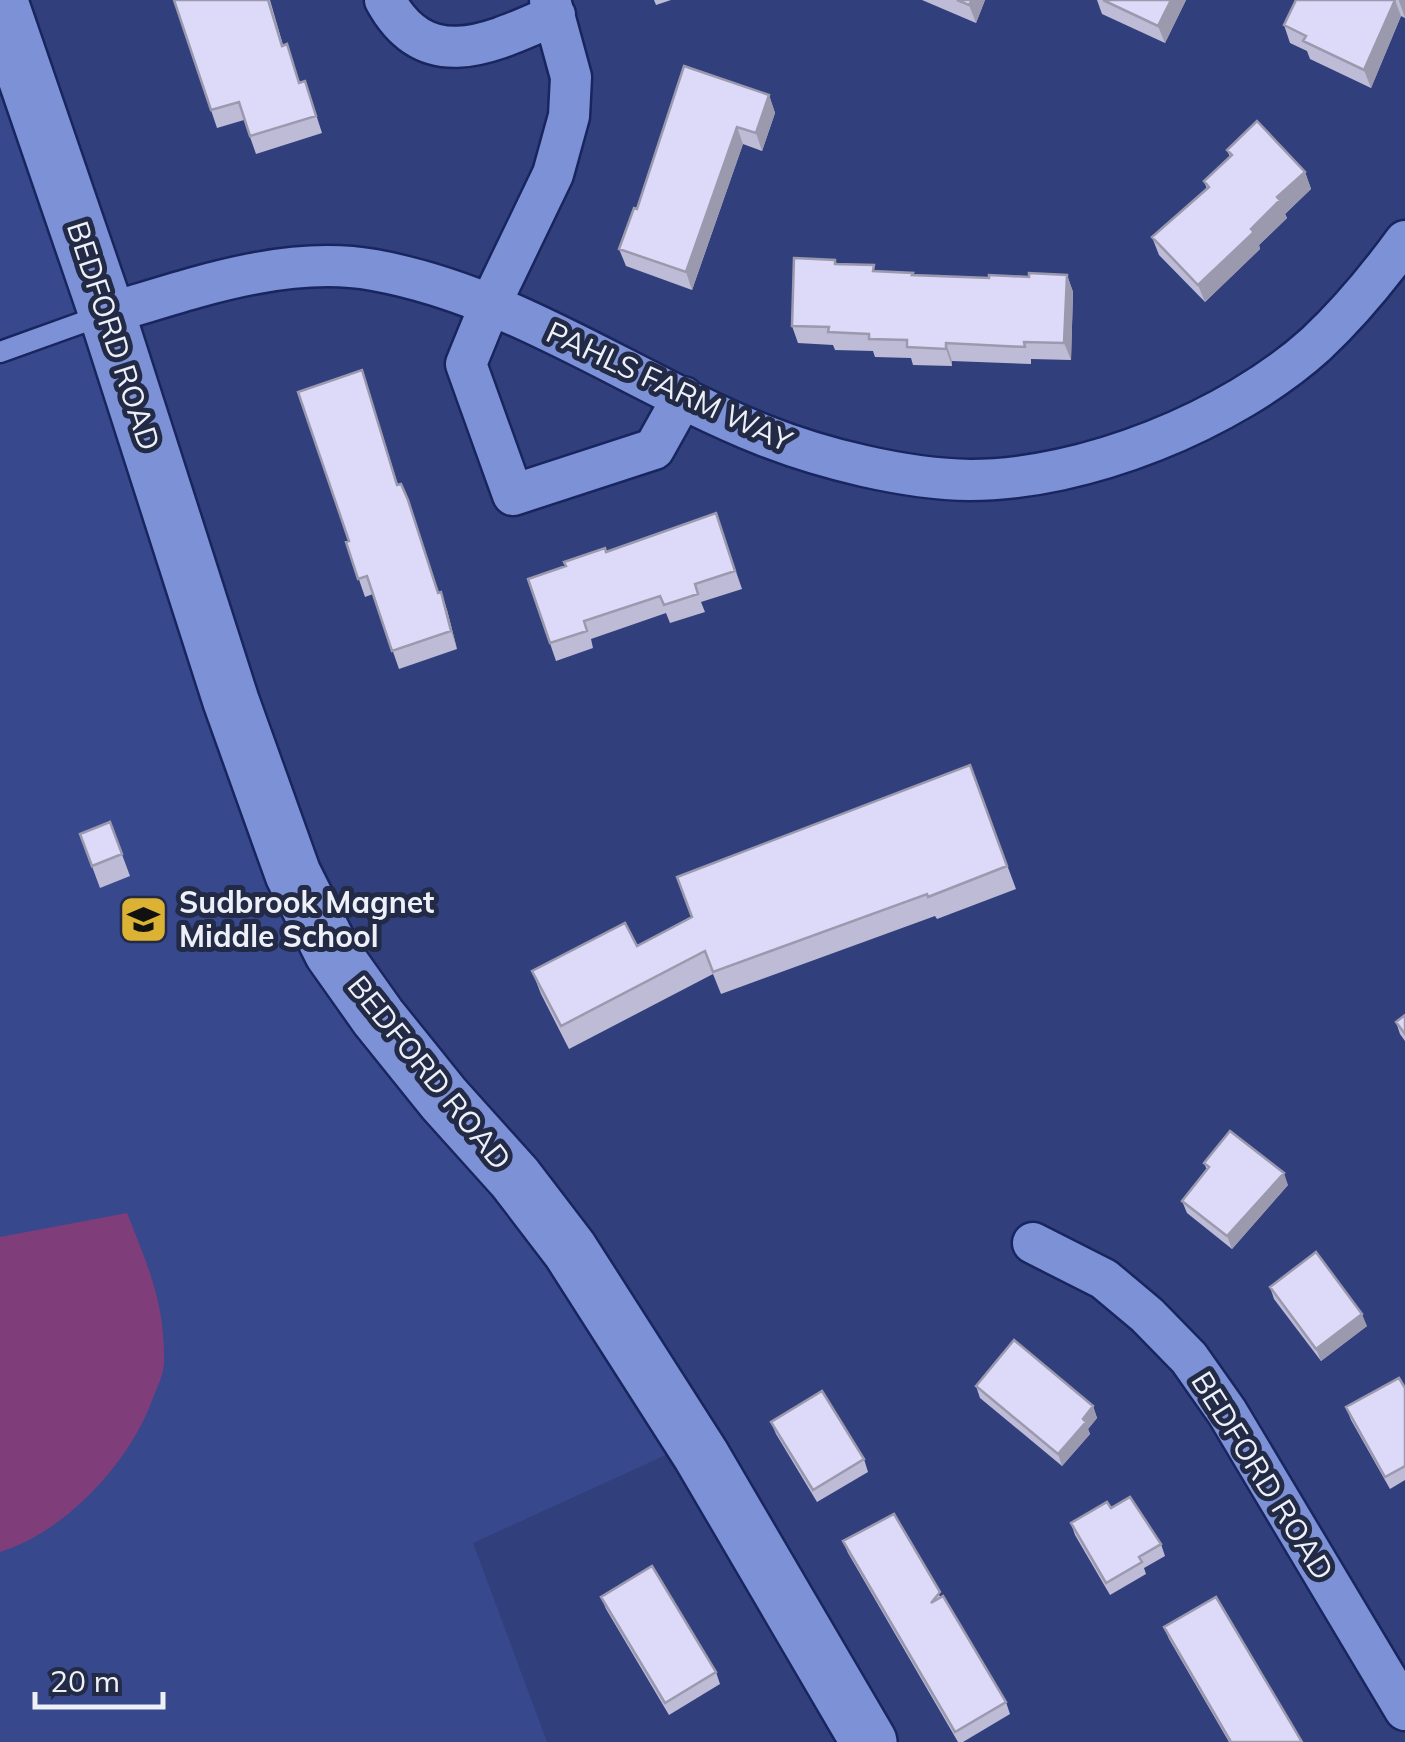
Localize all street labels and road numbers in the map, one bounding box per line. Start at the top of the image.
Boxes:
street label: BEDFORD ROAD [59,216,169,455]
street label: PAHLS FARM WAY [541,313,799,460]
street label: BEDFORD ROAD [340,968,520,1177]
street label: BEDFORD ROAD [1183,1364,1342,1587]

